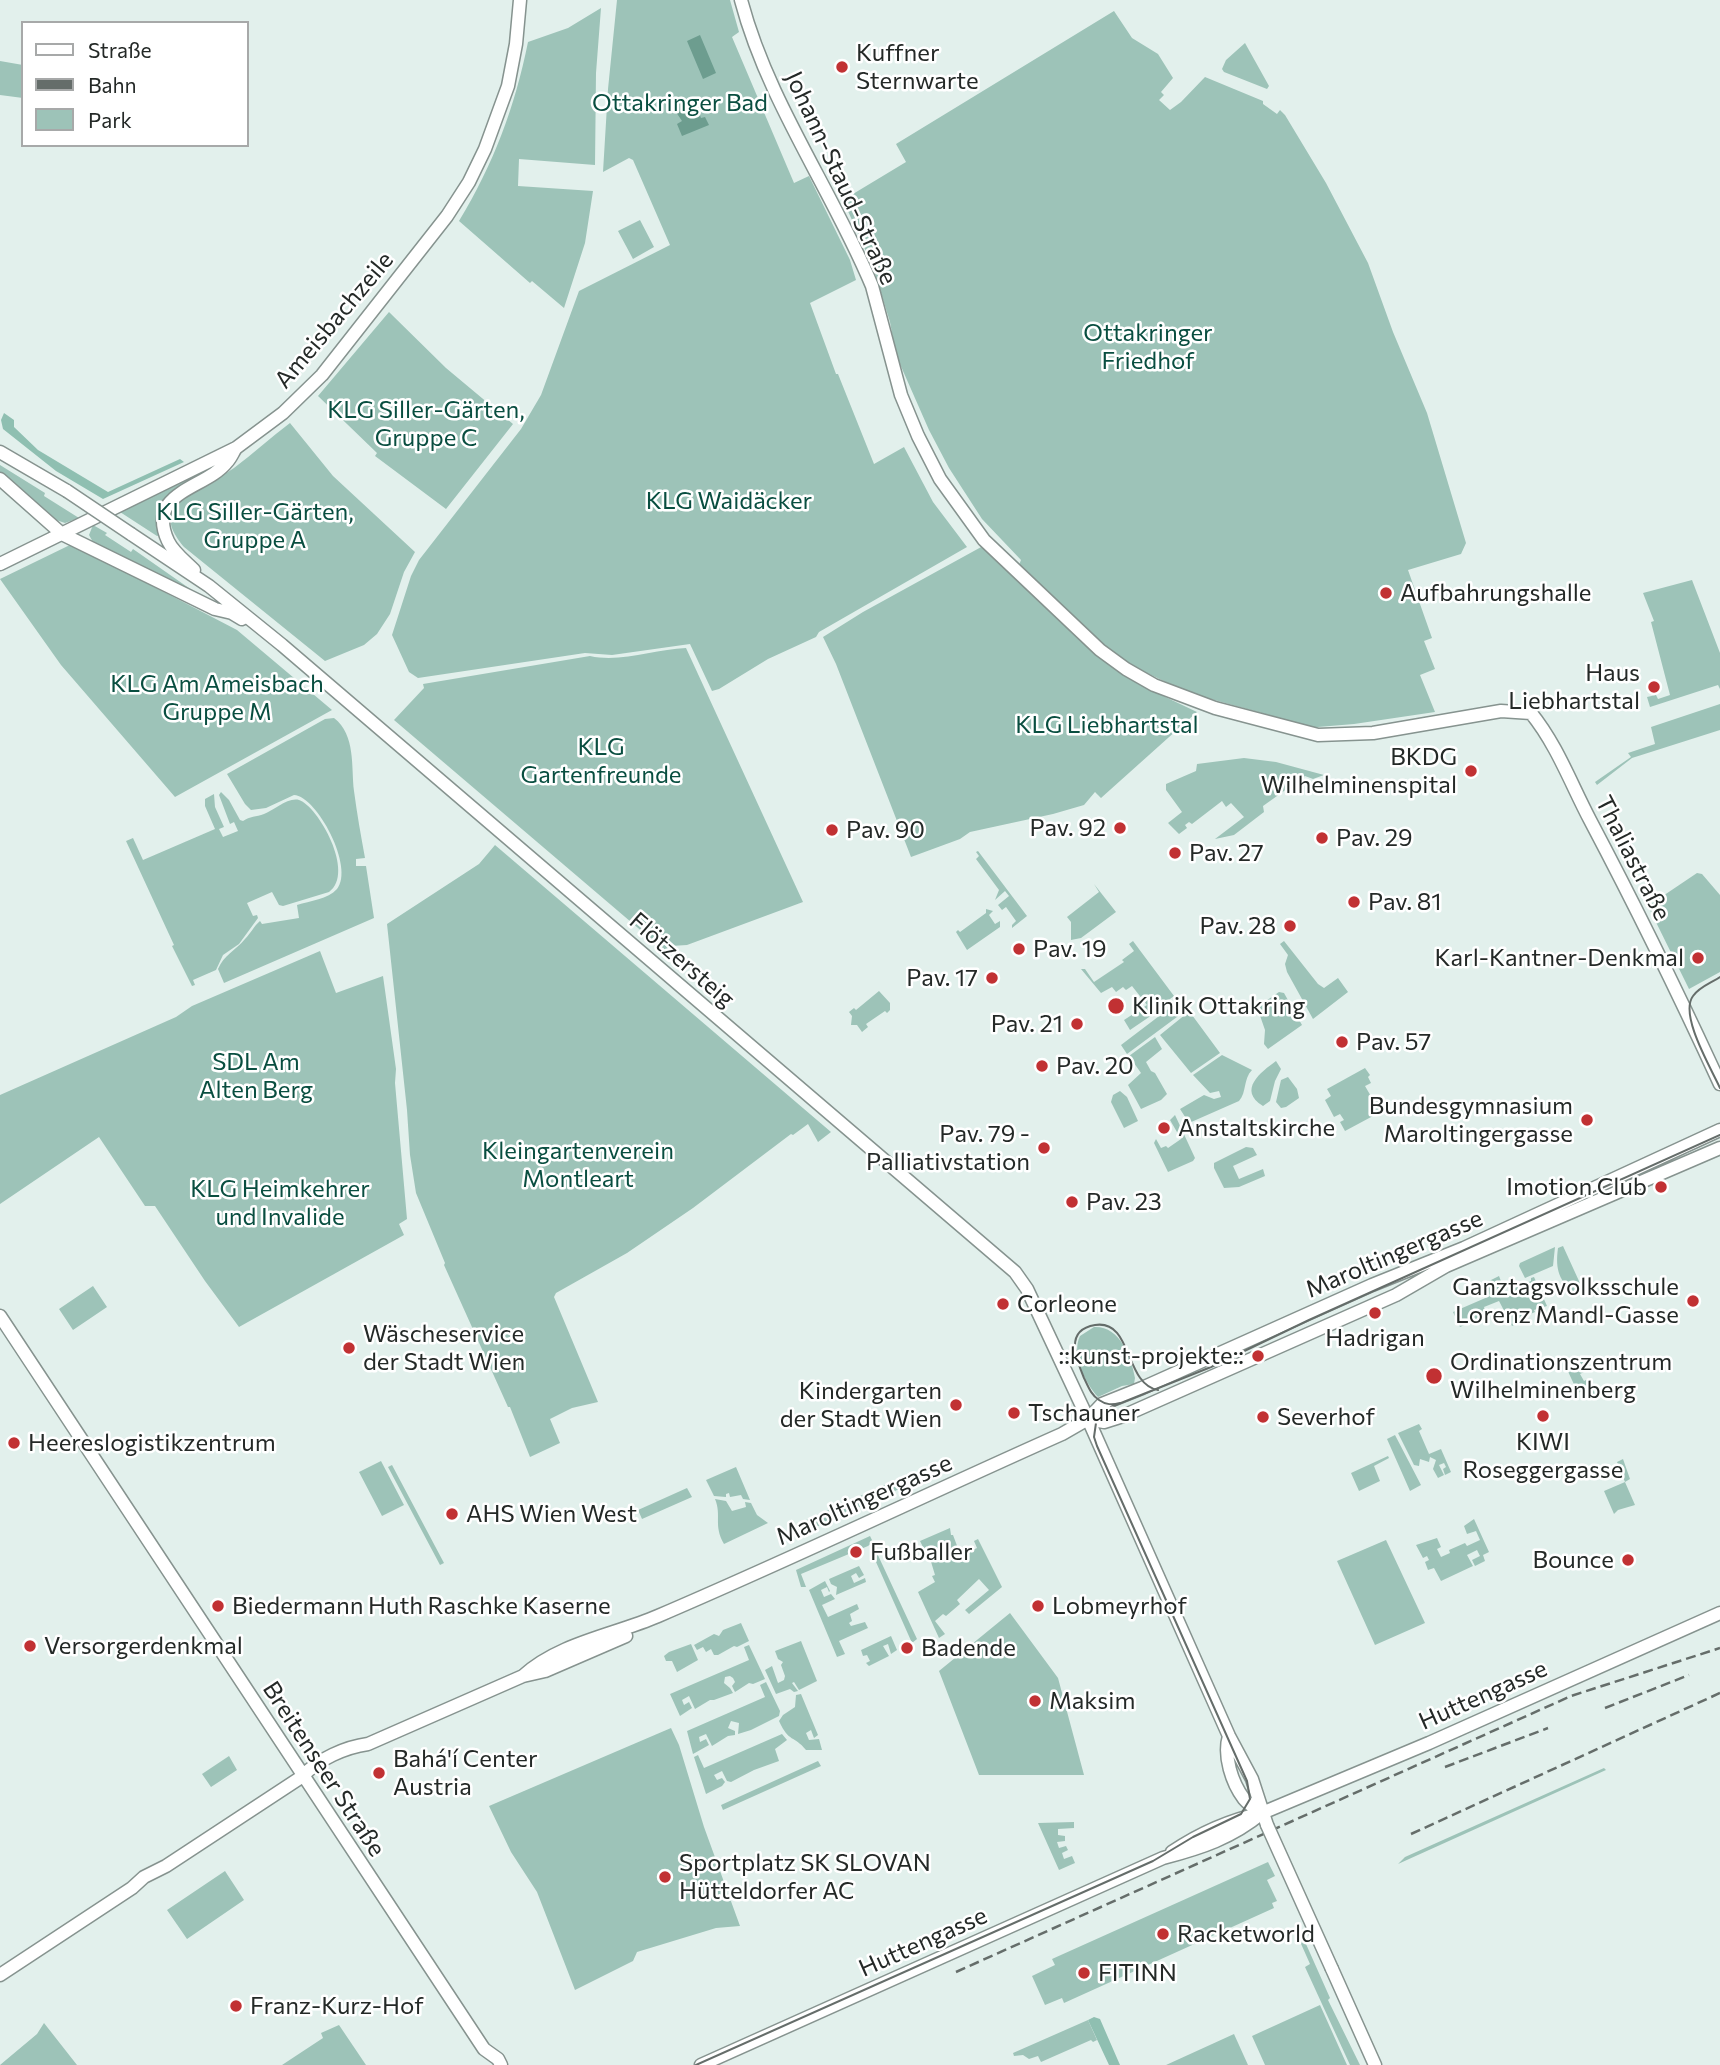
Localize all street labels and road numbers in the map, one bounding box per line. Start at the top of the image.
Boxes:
street label: Johann-Staud-Straße [779,67,903,289]
street label: Ameisbachzeile [269,246,399,394]
street label: Thaliastraße [1589,791,1677,925]
street label: Flötzersteig [624,907,740,1013]
street label: Maroltingergasse [1301,1204,1487,1304]
street label: Maroltingergasse [772,1448,956,1552]
street label: Huttengasse [1414,1654,1552,1736]
street label: Breitenseer Straße [257,1676,391,1862]
street label: Huttengasse [854,1901,992,1983]

